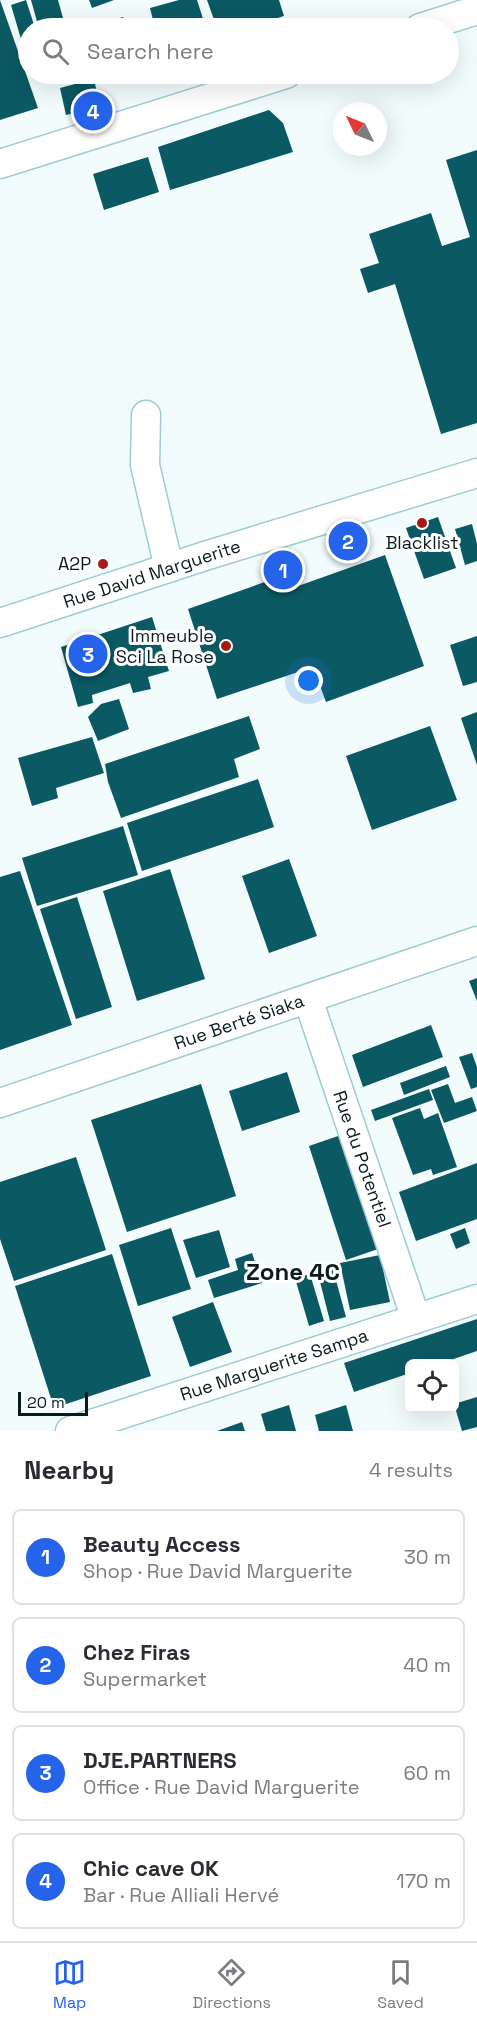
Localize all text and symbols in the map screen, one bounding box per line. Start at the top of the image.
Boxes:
search box [18,18,459,84]
icon: search [39,35,72,68]
text: Search here [87,37,214,65]
pin: 4 [74,88,112,134]
north arrow [333,102,387,156]
marker: Blacklist [415,516,429,530]
pin: 2 [328,518,368,564]
place label: Blacklist [385,531,459,554]
street label: Rue David Marguerite [60,534,243,613]
pin: 1 [264,548,302,592]
place label: A2P [58,552,91,575]
marker: A2P [96,557,110,571]
place label: Immeuble Sci La Rose [116,624,214,668]
pin: 3 [68,632,107,676]
marker: Immeuble Sci La Rose [219,639,233,653]
your location [294,666,323,695]
street label: Rue Berté Siaka [171,989,307,1055]
street label: Rue du Potentiel [328,1087,397,1230]
district label: Zone 4C [246,1256,340,1287]
street label: Rue Marguerite Sampa [177,1323,371,1406]
map controls [405,1359,459,1413]
button: locate [405,1359,459,1413]
scale bar [18,1389,88,1416]
text: 20 m [27,1392,65,1413]
text: Nearby [24,1453,114,1487]
text: 4 results [369,1457,453,1483]
text: Beauty Access [83,1530,241,1558]
text: 1 [41,1544,50,1570]
text: 30 m [404,1544,451,1570]
text: Shop · Rue David Marguerite [83,1558,353,1584]
text: Chez Firas [83,1638,190,1666]
text: 2 [40,1652,51,1678]
text: 40 m [403,1652,451,1678]
text: Supermarket [83,1666,207,1692]
text: DJE.PARTNERS [83,1746,237,1774]
text: 3 [39,1760,52,1786]
text: 60 m [404,1760,451,1786]
text: Office · Rue David Marguerite [83,1774,360,1800]
text: Chic cave OK [83,1854,219,1882]
text: 4 [39,1868,52,1894]
text: 170 m [396,1868,451,1894]
text: Bar · Rue Alliali Hervé [83,1882,279,1908]
tab: Map [53,1956,86,2013]
tab: Directions [193,1956,271,2013]
tab: Saved [377,1956,424,2013]

